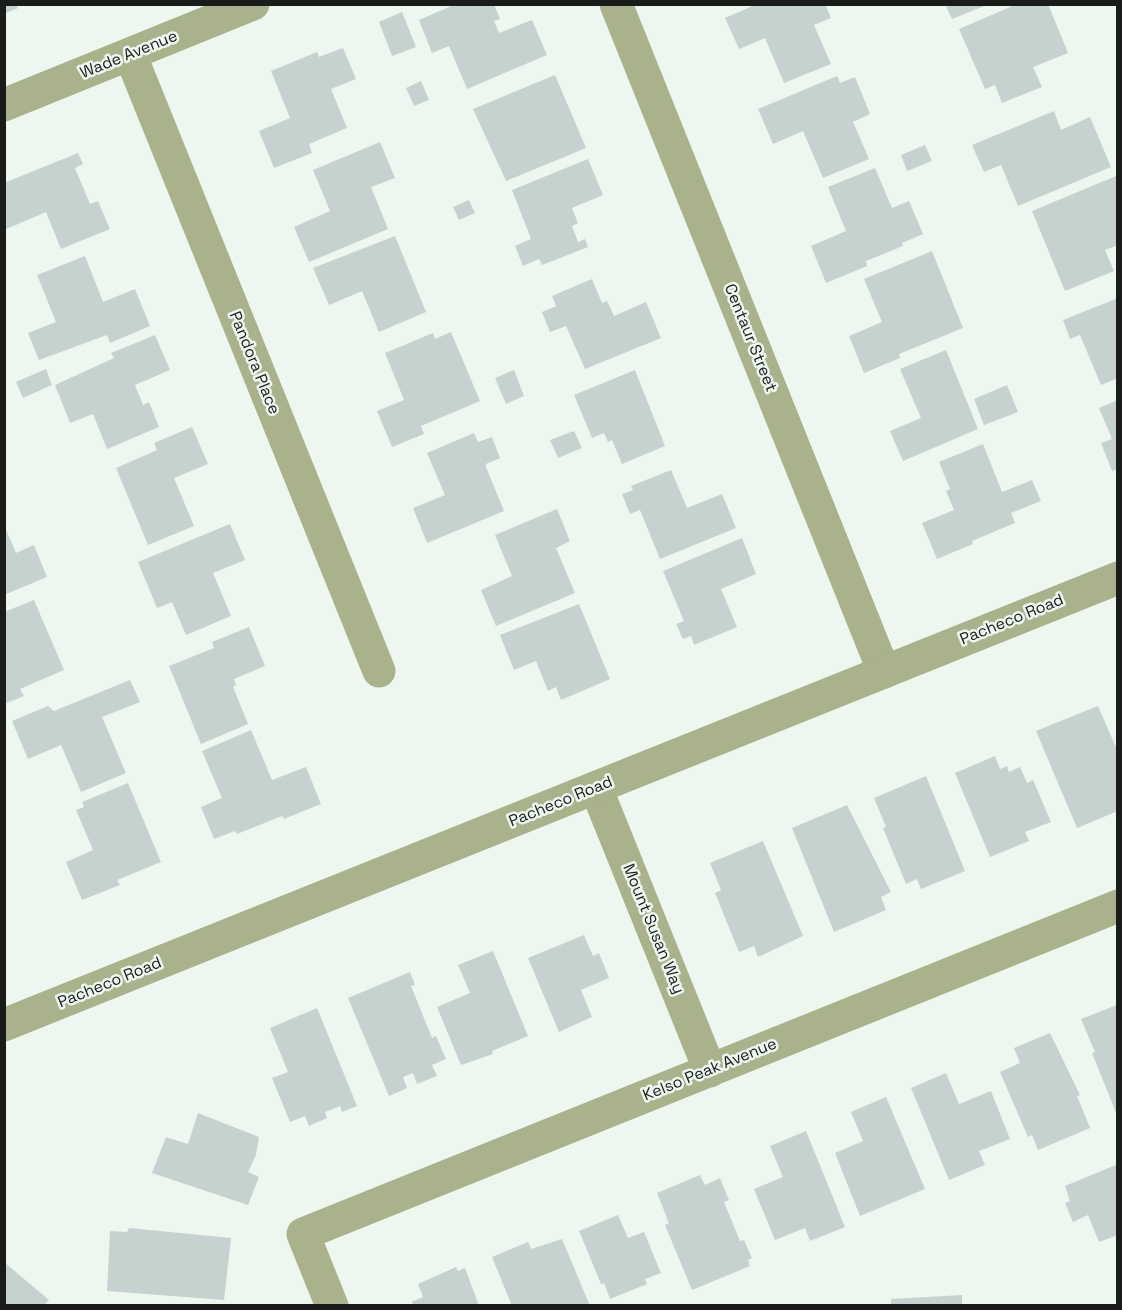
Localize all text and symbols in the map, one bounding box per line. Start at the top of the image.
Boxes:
street label: Wade Avenue [78,27,180,83]
street label: Centaur Street [720,281,780,395]
street label: Pandora Place [225,309,283,417]
street label: Pacheco Road [957,590,1067,650]
street label: Pacheco Road [506,772,616,832]
street label: Mount Susan Way [618,861,688,997]
street label: Pacheco Road [55,953,165,1013]
street label: Kelso Peak Avenue [640,1034,780,1106]

